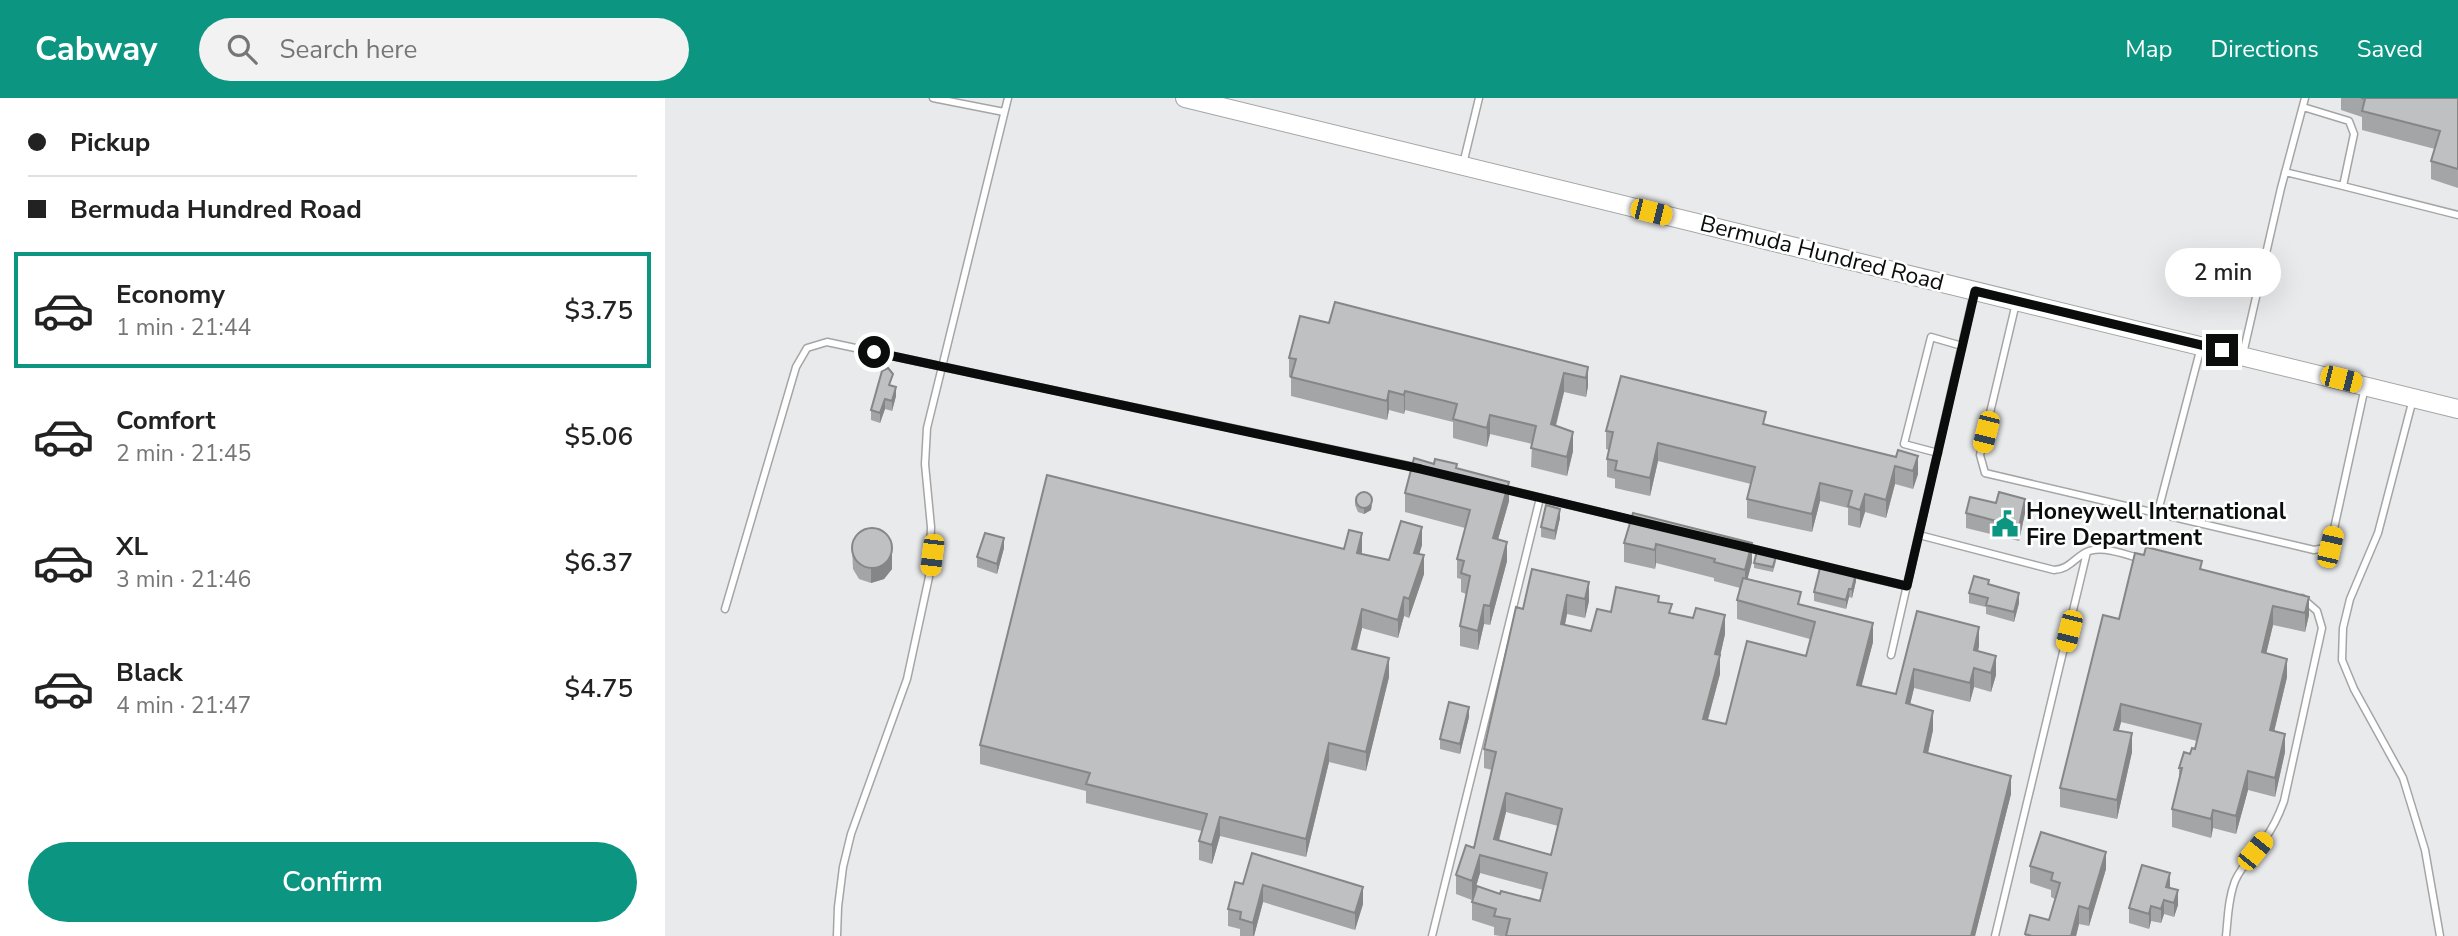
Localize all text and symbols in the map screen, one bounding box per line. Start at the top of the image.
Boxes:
search box [199,18,689,81]
text: Cabway [35,27,157,72]
icon: search [223,30,261,68]
text: Search here [279,32,417,67]
text: Map [2125,33,2172,65]
text: Directions [2210,33,2319,65]
text: Saved [2357,33,2423,65]
text: Pickup [70,125,150,160]
text: Bermuda Hundred Road [70,192,362,227]
car [1629,197,1674,227]
street label: Bermuda Hundred Road [1697,208,1947,298]
callout: 2 min [2164,248,2280,298]
text: 2 min [2194,257,2252,288]
text: Economy [116,277,225,312]
icon: car [32,279,95,342]
text: $3.75 [564,293,633,328]
text: 1 min · 21:44 [116,312,251,343]
route end [2206,334,2238,366]
route start [858,336,890,368]
car [2319,364,2364,394]
text: Comfort [116,403,216,438]
icon: car [32,405,95,468]
car [1971,409,2002,455]
text: $5.06 [564,419,633,454]
text: 2 min · 21:45 [116,438,251,469]
place label: Honeywell International Fire Department [2026,496,2287,553]
public building icon: Honeywell International Fire Department [1990,509,2020,539]
car [2316,524,2345,570]
text: XL [116,529,148,564]
icon: car [32,531,95,594]
car [920,533,945,577]
text: $6.37 [564,545,633,580]
text: 3 min · 21:46 [116,564,251,595]
car [2054,608,2085,654]
text: Black [116,655,183,690]
icon: car [32,657,95,720]
text: $4.75 [564,671,633,706]
text: 4 min · 21:47 [116,690,251,721]
car [2234,828,2277,874]
button: Confirm [28,842,637,922]

